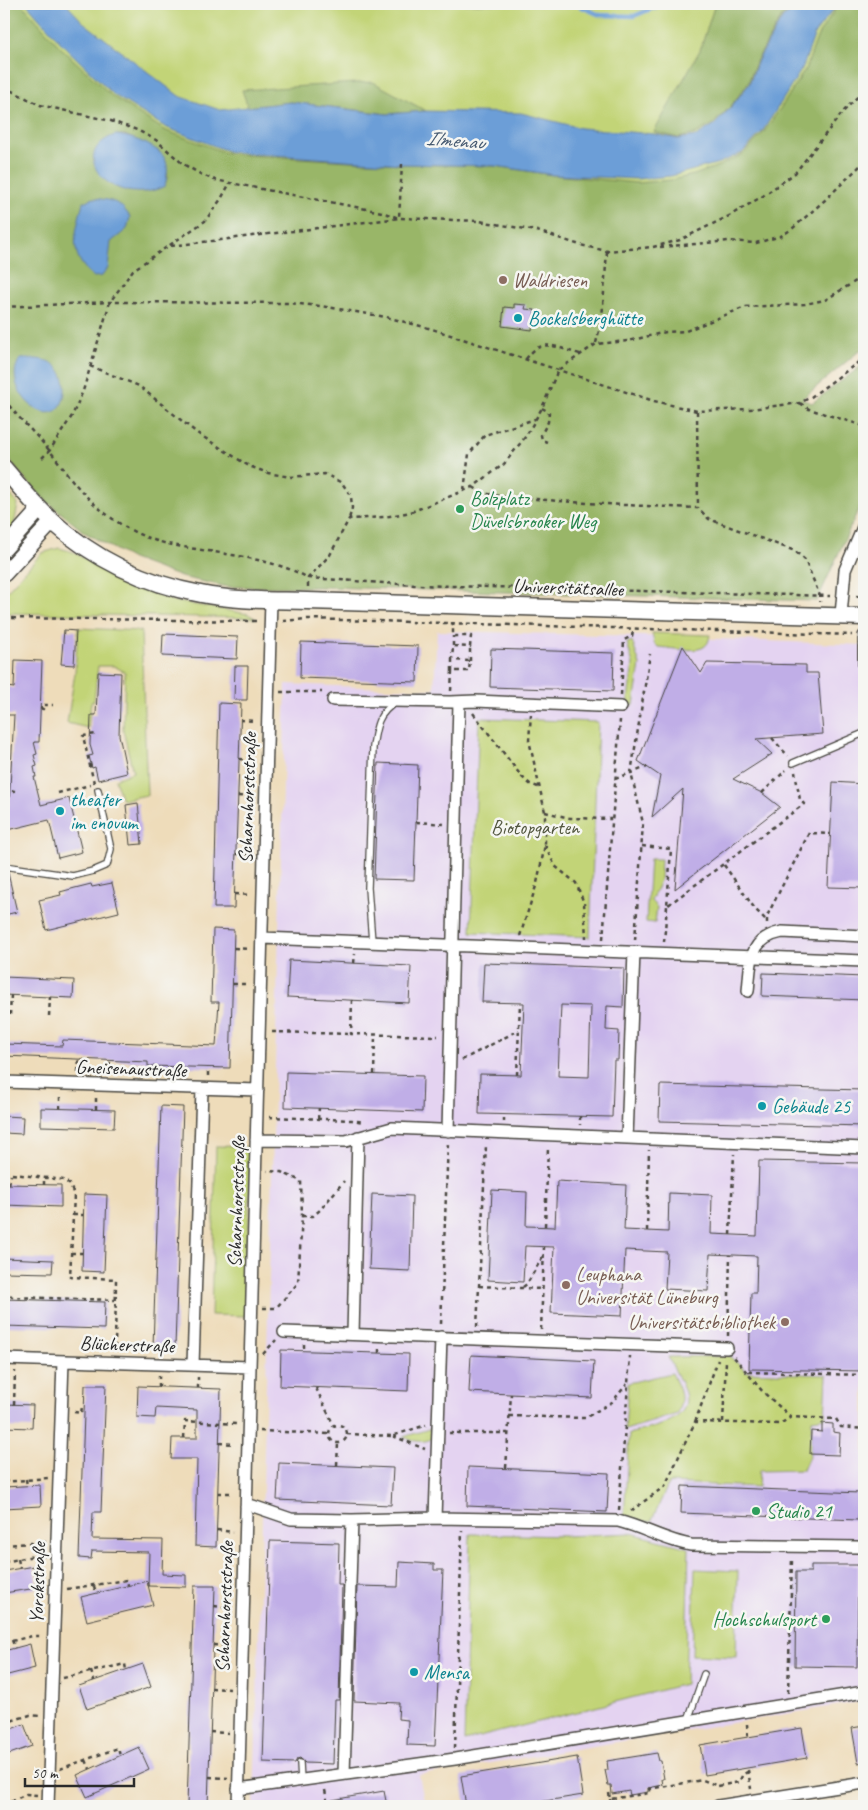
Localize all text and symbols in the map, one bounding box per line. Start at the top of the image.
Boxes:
water label: Ilmenau [425,125,488,156]
place label: Waldriesen [513,268,588,293]
marker: Waldriesen [497,274,509,286]
place label: Bockelsberghütte [528,306,644,331]
marker: Bockelsberghütte [512,312,524,324]
place label: Bolzplatz Düvelsbrooker Weg [470,486,598,534]
marker: Bolzplatz Düvelsbrooker Weg [454,503,466,515]
street label: Universitätsallee [512,573,625,602]
street label: Scharnhorststraße [233,731,262,864]
place label: theater im enovum [70,787,139,835]
marker: theater im enovum [54,805,66,817]
park label: Biotopgarten [491,815,580,840]
street label: Gneisenaustraße [75,1054,188,1083]
place label: Gebäude 25 [772,1094,851,1119]
marker: Gebäude 25 [756,1100,768,1112]
street label: Scharnhorststraße [222,1135,251,1268]
place label: Leuphana Universität Lüneburg [576,1262,719,1310]
marker: Leuphana Universität Lüneburg [560,1279,572,1291]
place label: Universitätsbibliothek [628,1310,777,1335]
marker: Universitätsbibliothek [779,1316,791,1328]
street label: Blücherstraße [79,1330,176,1359]
place label: Studio 21 [766,1499,833,1524]
marker: Studio 21 [750,1505,762,1517]
street label: Yorckstraße [24,1540,51,1624]
street label: Scharnhorststraße [210,1540,239,1673]
place label: Hochschulsport [712,1607,818,1632]
marker: Hochschulsport [820,1613,832,1625]
place label: Mensa [424,1660,471,1685]
marker: Mensa [408,1666,420,1678]
scale bar [25,1755,134,1787]
text: 50 m [32,1764,59,1783]

